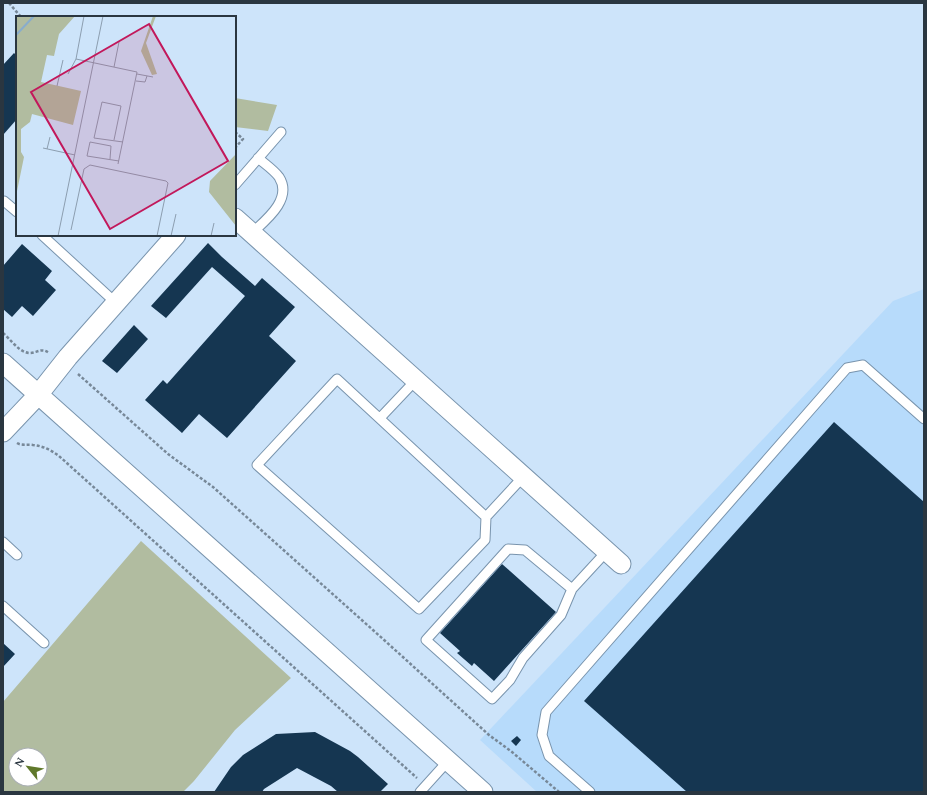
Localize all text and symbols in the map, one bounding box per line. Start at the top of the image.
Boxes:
inset map [16,16,236,236]
north arrow [8,747,48,787]
text: N [10,754,29,770]

